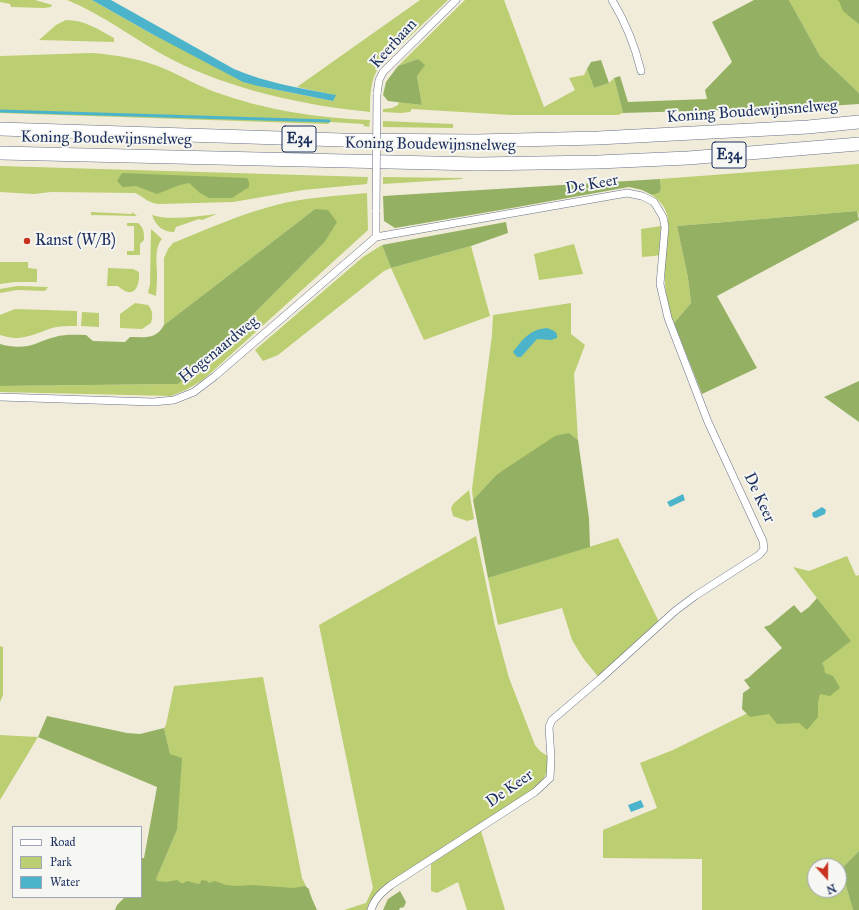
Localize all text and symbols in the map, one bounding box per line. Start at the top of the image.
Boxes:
street label: Keerbaan [367,15,421,73]
street label: Koning Boudewijnsnelweg [666,96,838,128]
road number: E34 [282,126,316,152]
street label: Koning Boudewijnsnelweg [20,128,192,150]
street label: Koning Boudewijnsnelweg [344,134,516,156]
road number: E34 [712,142,746,168]
street label: De Keer [564,171,620,199]
place label: Ranst (W/B) [35,231,116,251]
marker: Ranst (W/B) [22,236,32,246]
street label: Hogenaardweg [175,312,263,388]
street label: De Keer [739,470,779,526]
street label: De Keer [483,766,537,812]
legend [12,826,142,898]
text: Road [50,835,76,849]
text: Park [50,855,72,869]
north arrow [807,858,847,898]
text: Water [50,875,80,889]
text: N [824,881,838,896]

